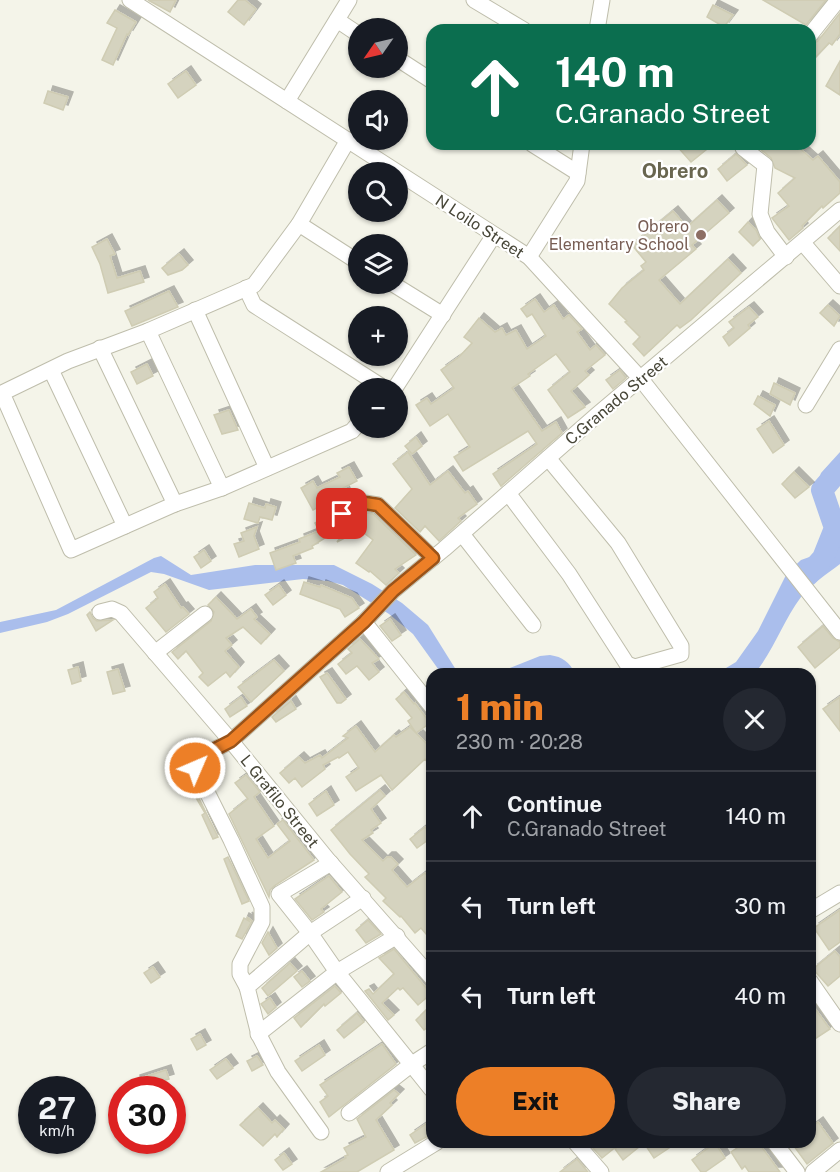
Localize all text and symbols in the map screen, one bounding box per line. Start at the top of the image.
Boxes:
north arrow [348,18,408,78]
map controls [348,18,408,438]
text: 140 m [555,47,675,96]
icon: ahead [456,48,534,126]
button: sound [348,90,408,150]
text: C.Granado Street [555,97,770,129]
district label: Obrero [642,159,708,183]
button: search [348,162,408,222]
street label: N Loilo Street [432,191,528,262]
place label: Obrero Elementary School [549,217,689,254]
marker: Obrero Elementary School [694,228,708,242]
button: layers [348,234,408,294]
button: + [348,306,408,366]
street label: C.Granado Street [561,352,671,449]
button: − [348,378,408,438]
pin [316,488,367,539]
icon: arrive [325,497,358,530]
text: 1 min [456,686,544,728]
button: close [723,688,786,751]
text: 230 m · 20:28 [456,730,583,754]
position arrow [163,736,227,800]
street label: L Grafilo Street [236,751,323,851]
text: Continue [507,791,602,817]
icon: ahead [456,800,489,833]
text: 140 m [725,803,786,829]
text: C.Granado Street [507,817,667,841]
icon: left [456,890,489,923]
text: Turn left [507,893,596,919]
text: 30 m [734,893,786,919]
icon: left [456,980,489,1013]
text: Turn left [507,983,596,1009]
text: 40 m [734,983,786,1009]
button: Exit [456,1067,615,1136]
button: Share [627,1067,786,1136]
speed limit sign: 30 [108,1076,186,1154]
text: 27 [38,1090,76,1126]
text: km/h [39,1122,75,1139]

